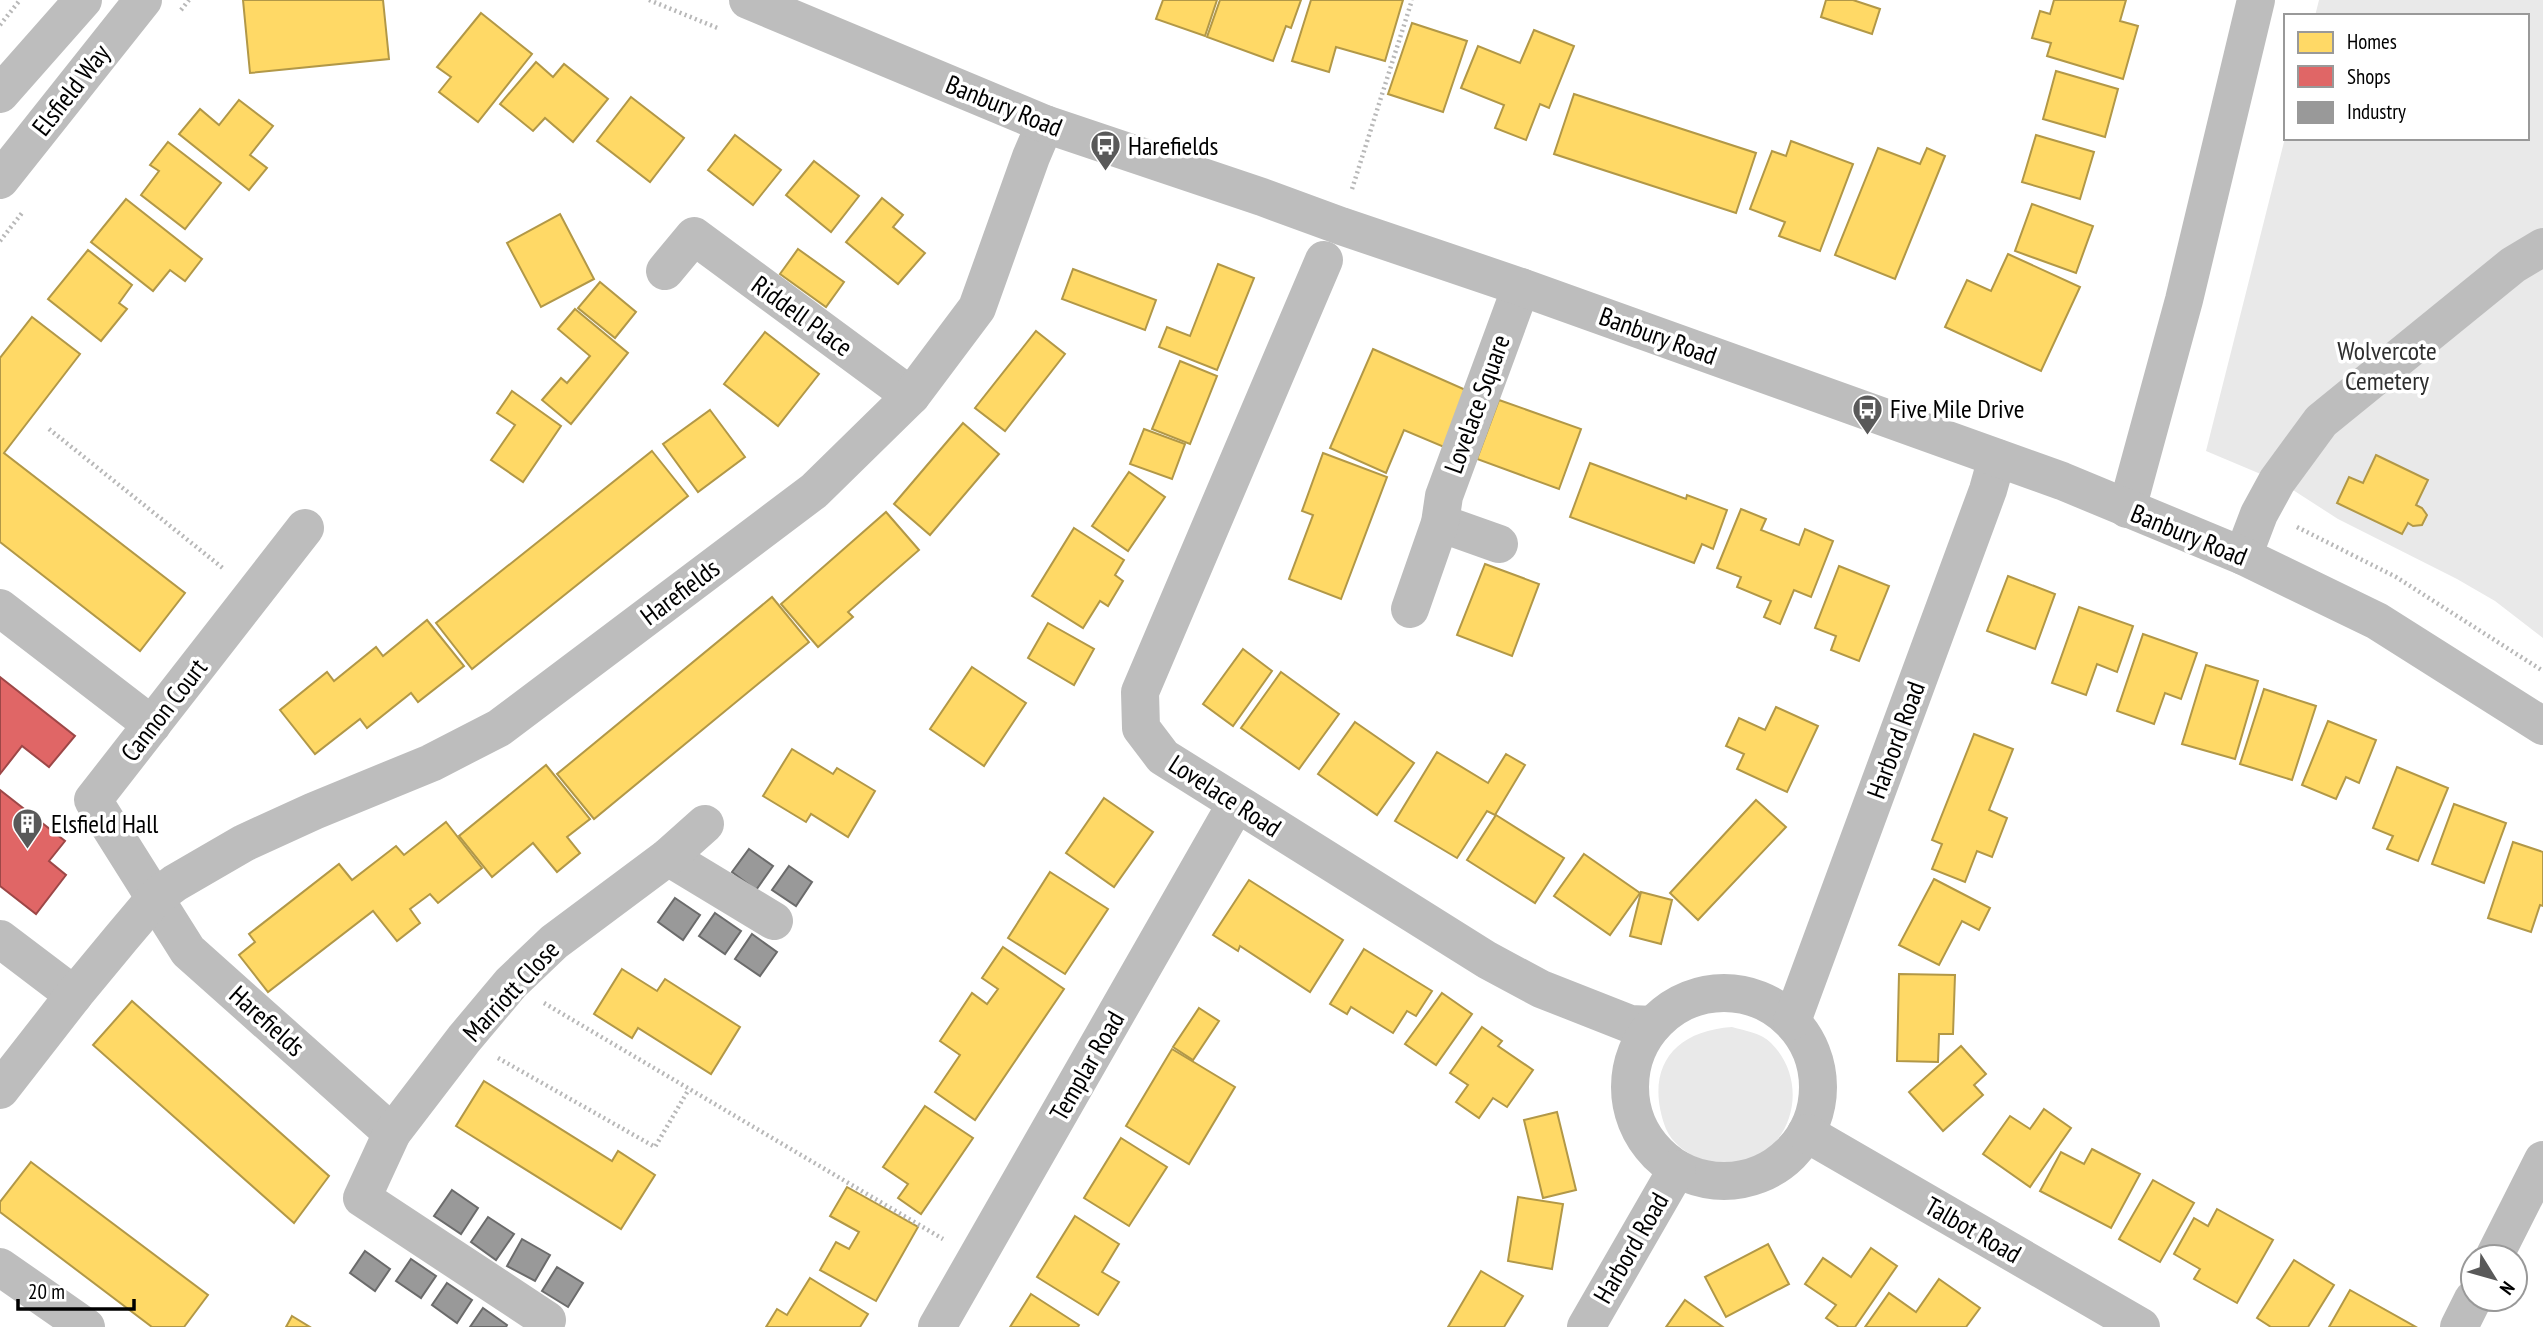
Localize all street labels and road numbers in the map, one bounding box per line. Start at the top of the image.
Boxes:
street label: Elsfield Way [25,37,117,142]
street label: Banbury Road [941,67,1067,144]
street label: Riddell Place [745,268,859,363]
street label: Banbury Road [1595,299,1721,372]
street label: Lovelace Square [1436,330,1517,478]
street label: Banbury Road [2126,496,2252,573]
street label: Harefields [634,551,726,632]
street label: Cannon Court [113,652,214,768]
street label: Harbord Road [1859,677,1932,803]
street label: Lovelace Road [1163,747,1288,844]
street label: Marriott Close [455,933,566,1048]
street label: Harefields [223,978,312,1063]
street label: Templar Road [1042,1005,1131,1127]
street label: Harbord Road [1586,1187,1675,1309]
street label: Talbot Road [1919,1189,2027,1270]

